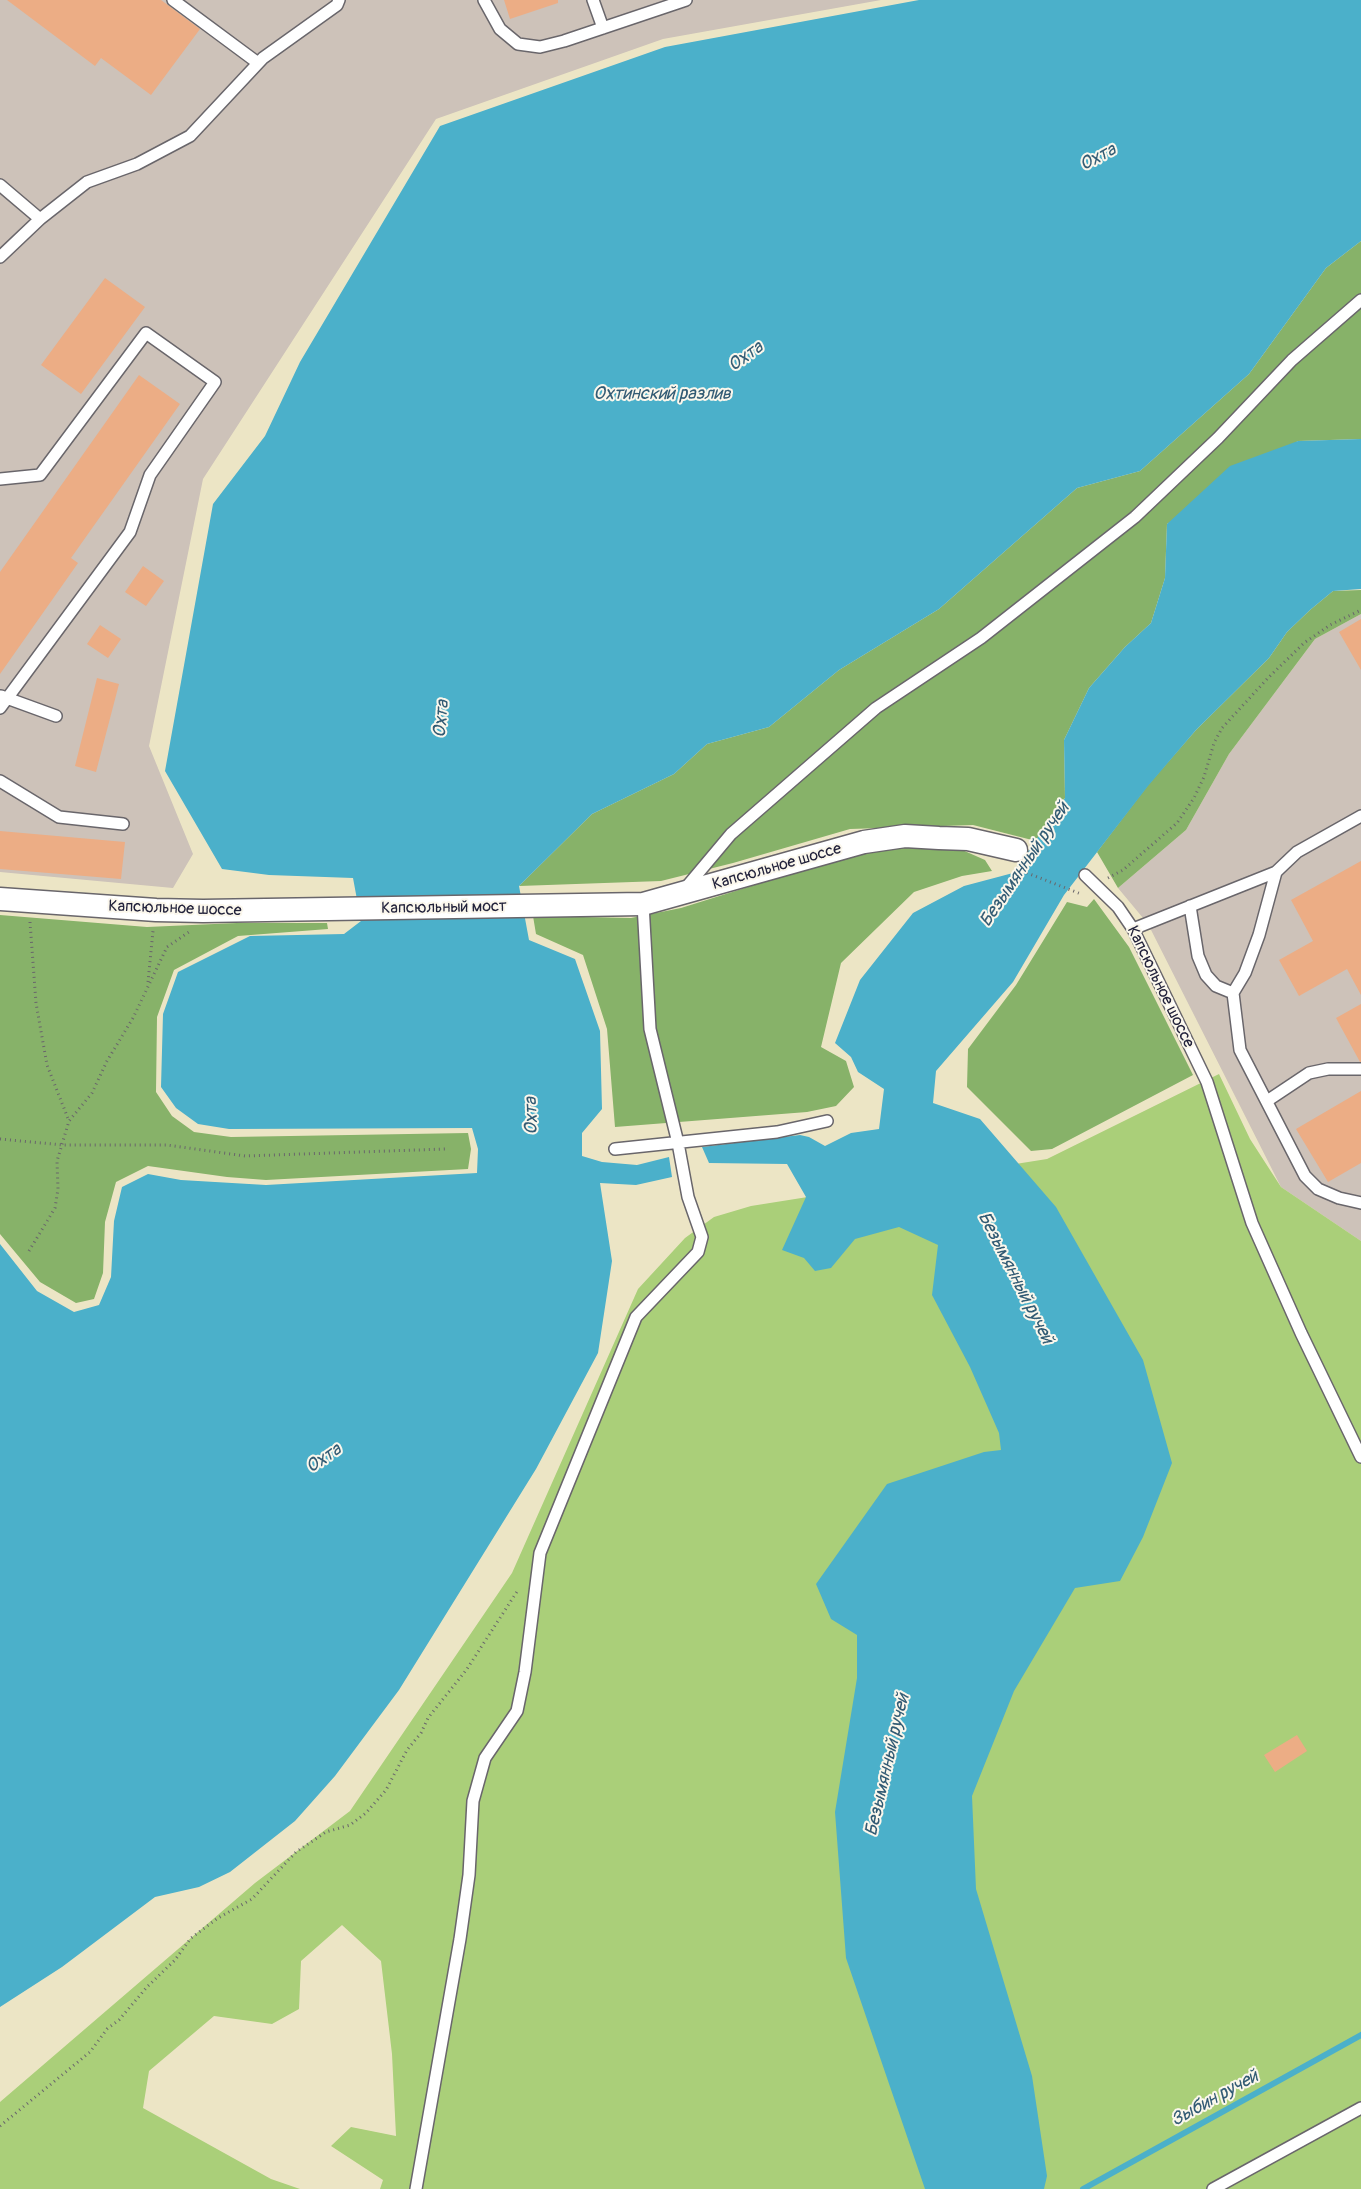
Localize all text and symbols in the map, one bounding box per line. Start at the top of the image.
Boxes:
water label: Охта [1076,140,1120,176]
water label: Охта [724,337,768,377]
water label: Охтинский разлив [593,383,731,405]
water label: Охта [430,699,454,739]
water label: Безымянный ручей [975,799,1075,931]
street label: Капсюльное шоссе [710,839,844,895]
street label: Капсюльное шоссе [108,897,242,921]
street label: Капсюльный мост [381,897,507,919]
street label: Капсюльное шоссе [1122,923,1198,1051]
water label: Охта [521,1097,543,1135]
water label: Безымянный ручей [972,1208,1058,1348]
water label: Охта [302,1439,346,1479]
water label: Безымянный ручей [861,1692,915,1838]
water label: Зыбин ручей [1168,2066,1262,2132]

